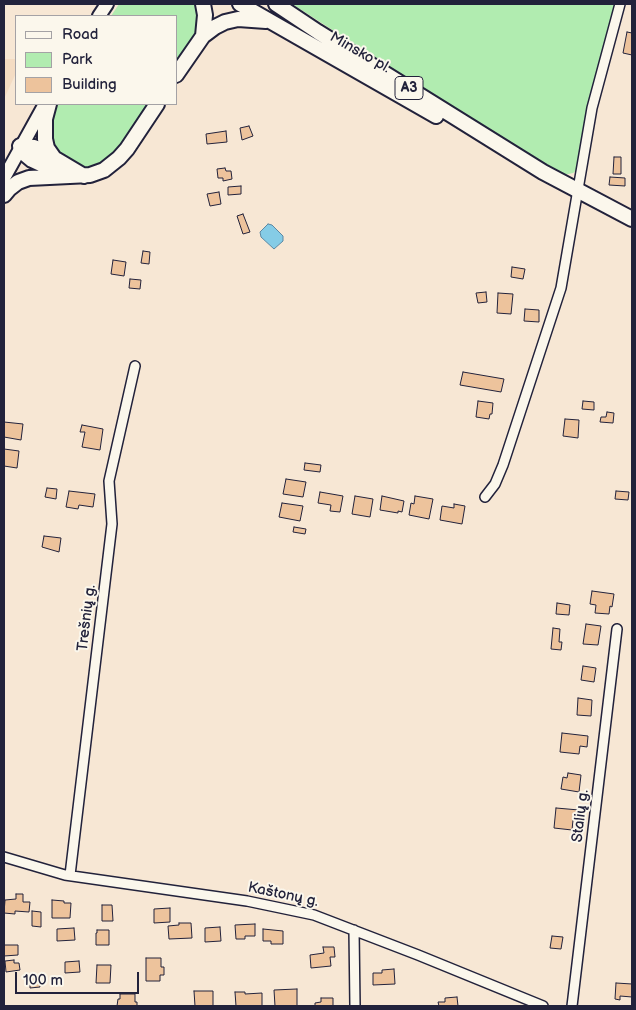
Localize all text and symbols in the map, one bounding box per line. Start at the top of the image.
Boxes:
legend [15,15,178,105]
text: Road [62,25,98,44]
street label: Minsko pl. [326,28,394,78]
text: Park [62,50,92,69]
text: Building [62,75,117,94]
road number: A3 [395,76,423,100]
street label: Trešnių g. [74,584,100,652]
street label: Stalių g. [569,789,593,843]
street label: Kaštonų g. [246,879,320,911]
scale bar [18,962,141,994]
text: 100 m [23,971,63,990]

